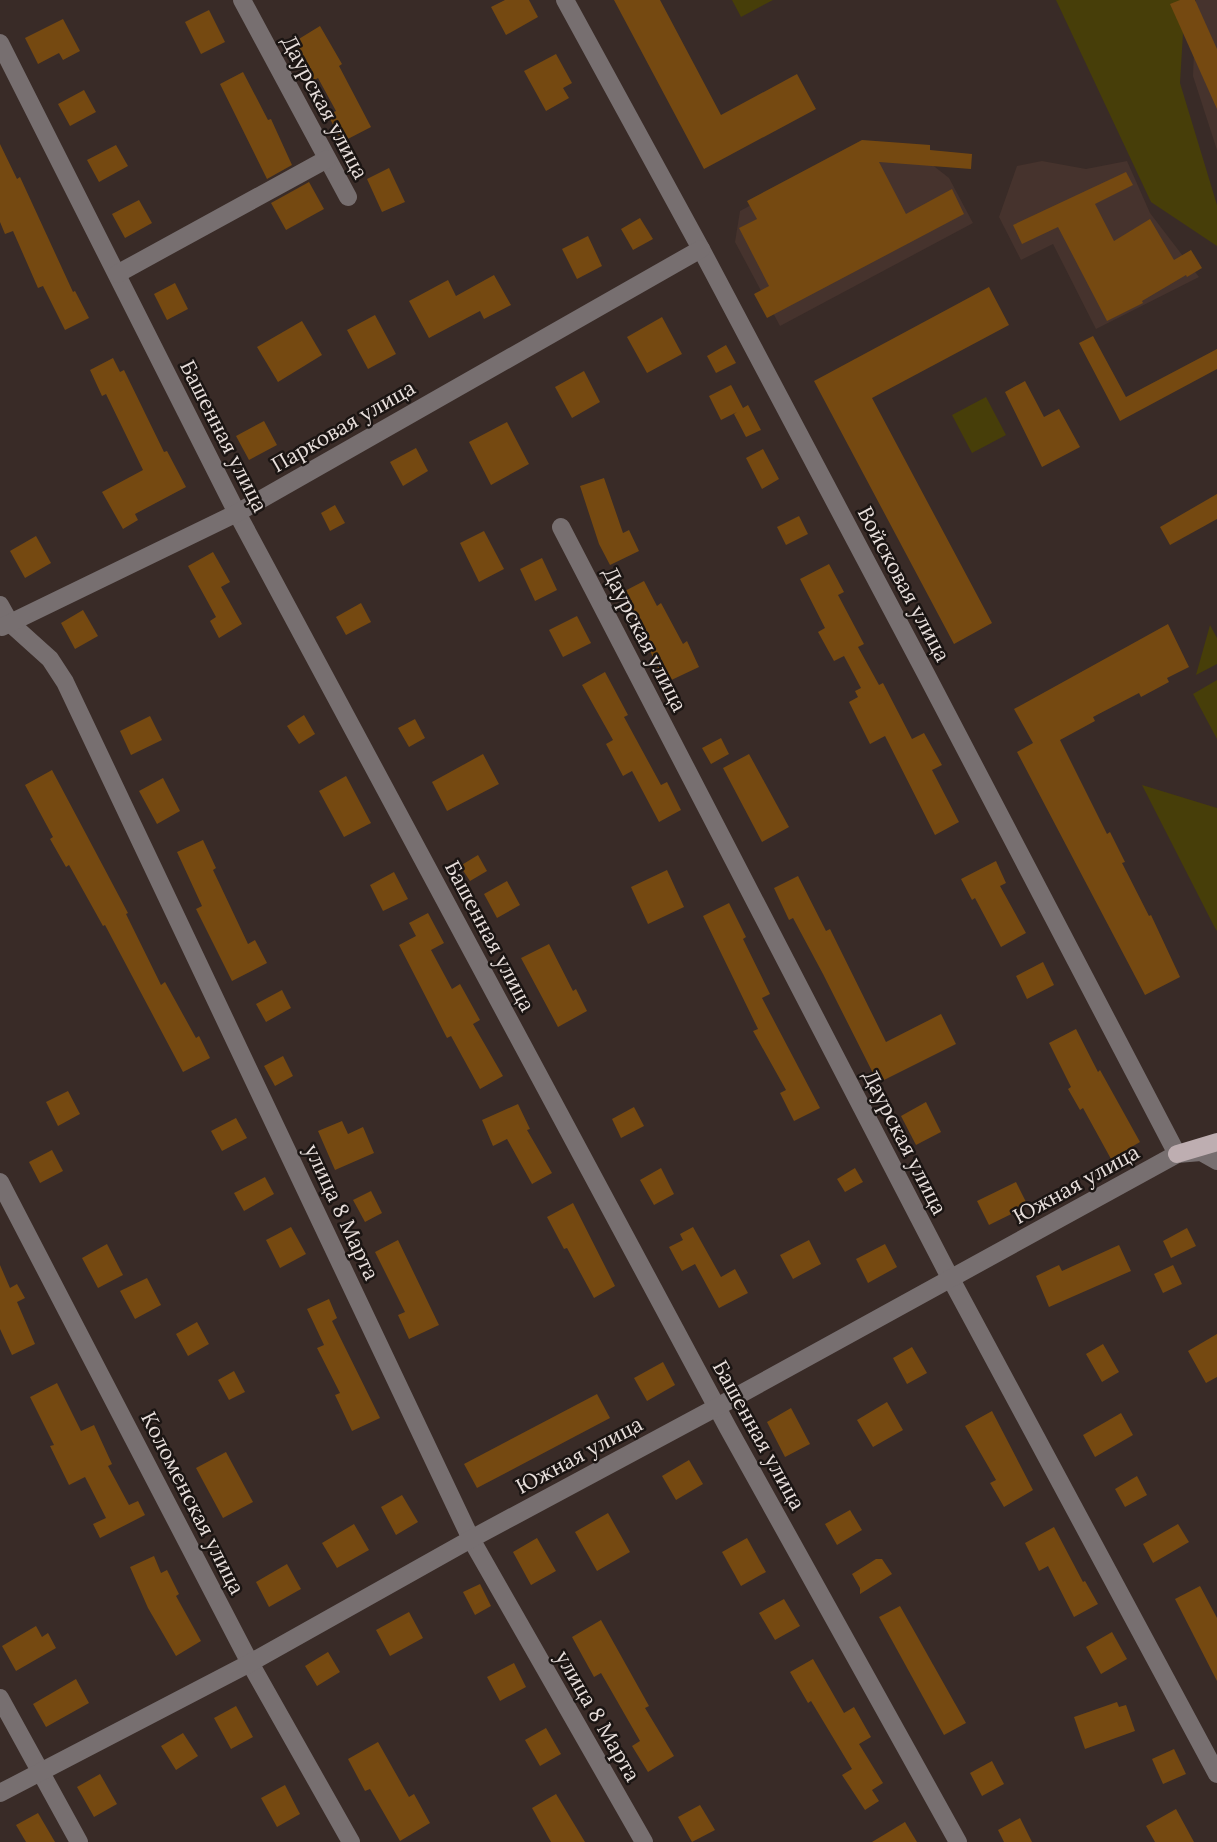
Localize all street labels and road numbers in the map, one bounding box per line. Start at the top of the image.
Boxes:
street label: Даурская улица [276,30,374,184]
street label: Башенная улица [174,355,274,517]
street label: Парковая улица [266,374,420,478]
street label: Войсковая улица [852,502,956,667]
street label: Даурская улица [597,562,693,716]
street label: Башенная улица [439,856,541,1016]
street label: Даурская улица [857,1065,953,1219]
street label: Южная улица [1008,1138,1144,1230]
street label: улица 8 Марта [299,1140,385,1285]
street label: Башенная улица [707,1355,811,1515]
street label: Коломенская улица [135,1407,251,1599]
street label: Южная улица [511,1410,647,1500]
street label: улица 8 Марта [550,1646,647,1787]

